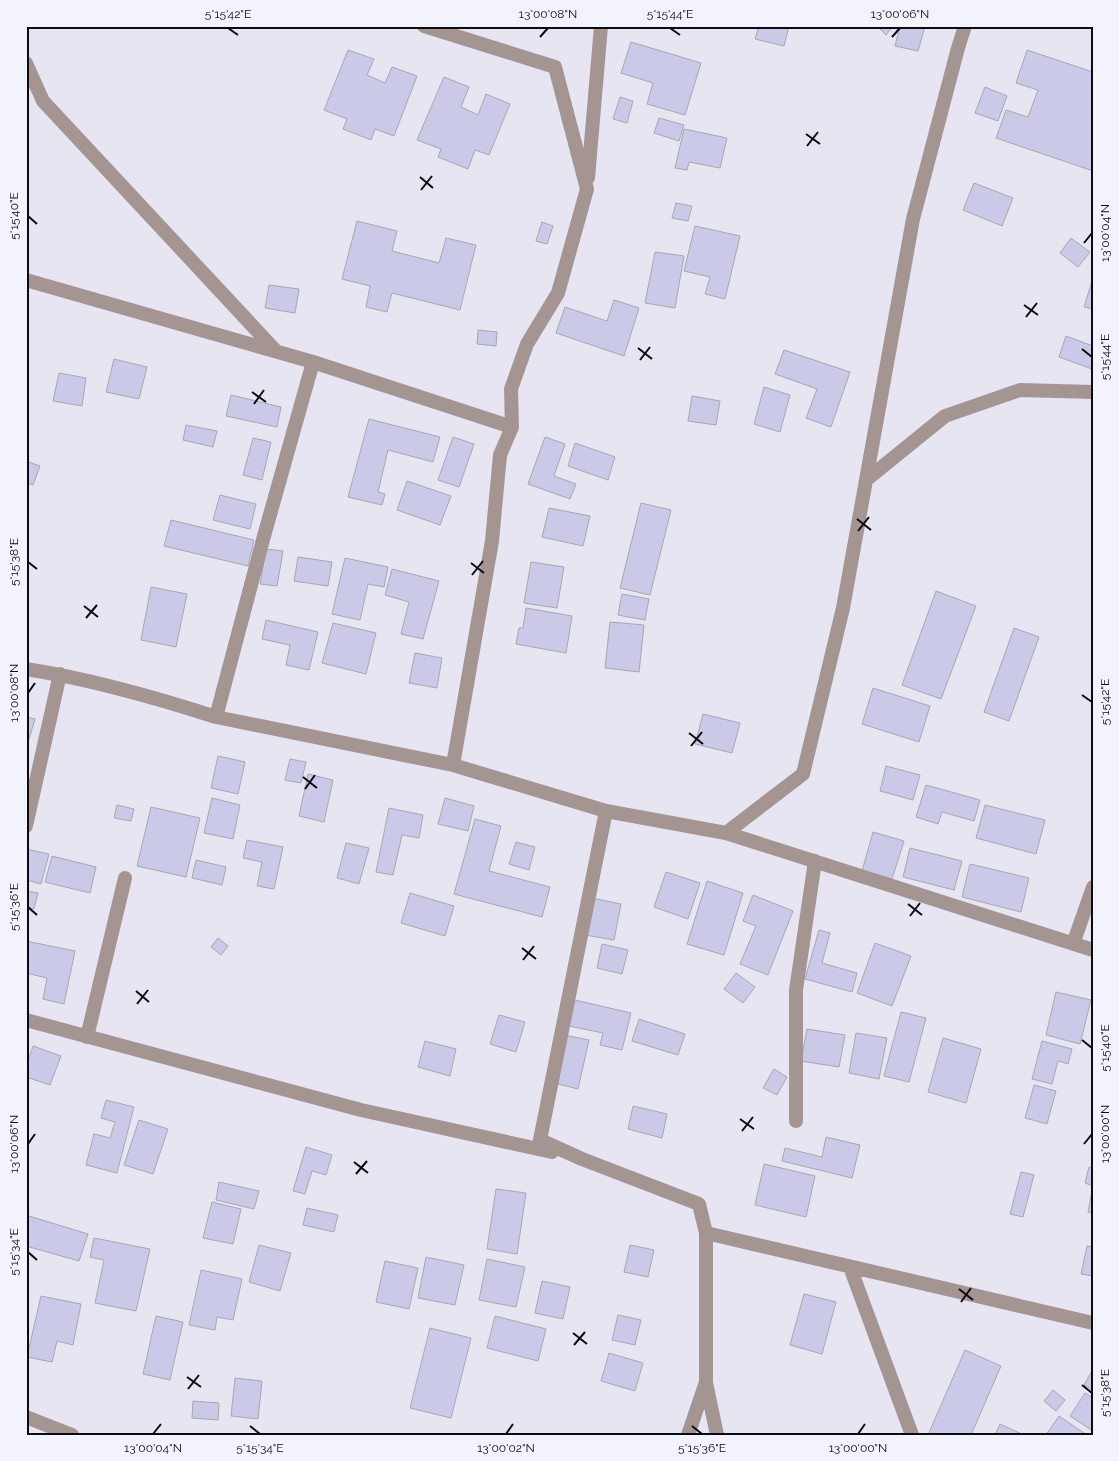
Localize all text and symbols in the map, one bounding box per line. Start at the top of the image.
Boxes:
text: 5°15'42"E [205,7,251,21]
text: 13°00'08"N [519,7,577,21]
text: 5°15'44"E [647,7,693,21]
text: 13°00'06"N [871,7,929,21]
text: 5°15'40"E [7,192,21,240]
text: 13°00'04"N [1098,204,1112,262]
text: 5°15'44"E [1098,334,1112,380]
text: 5°15'38"E [7,538,21,586]
text: 13°00'08"N [7,664,21,722]
text: 5°15'42"E [1098,679,1112,725]
text: 5°15'36"E [7,883,21,931]
text: 5°15'40"E [1098,1024,1112,1072]
text: 13°00'00"N [1098,1105,1112,1163]
text: 13°00'06"N [7,1115,21,1173]
text: 5°15'34"E [7,1228,21,1276]
text: 5°15'38"E [1098,1369,1112,1417]
text: 13°00'04"N [124,1441,182,1455]
text: 5°15'34"E [236,1441,284,1455]
text: 13°00'02"N [477,1441,535,1455]
text: 5°15'36"E [678,1441,726,1455]
text: 13°00'00"N [829,1441,887,1455]

